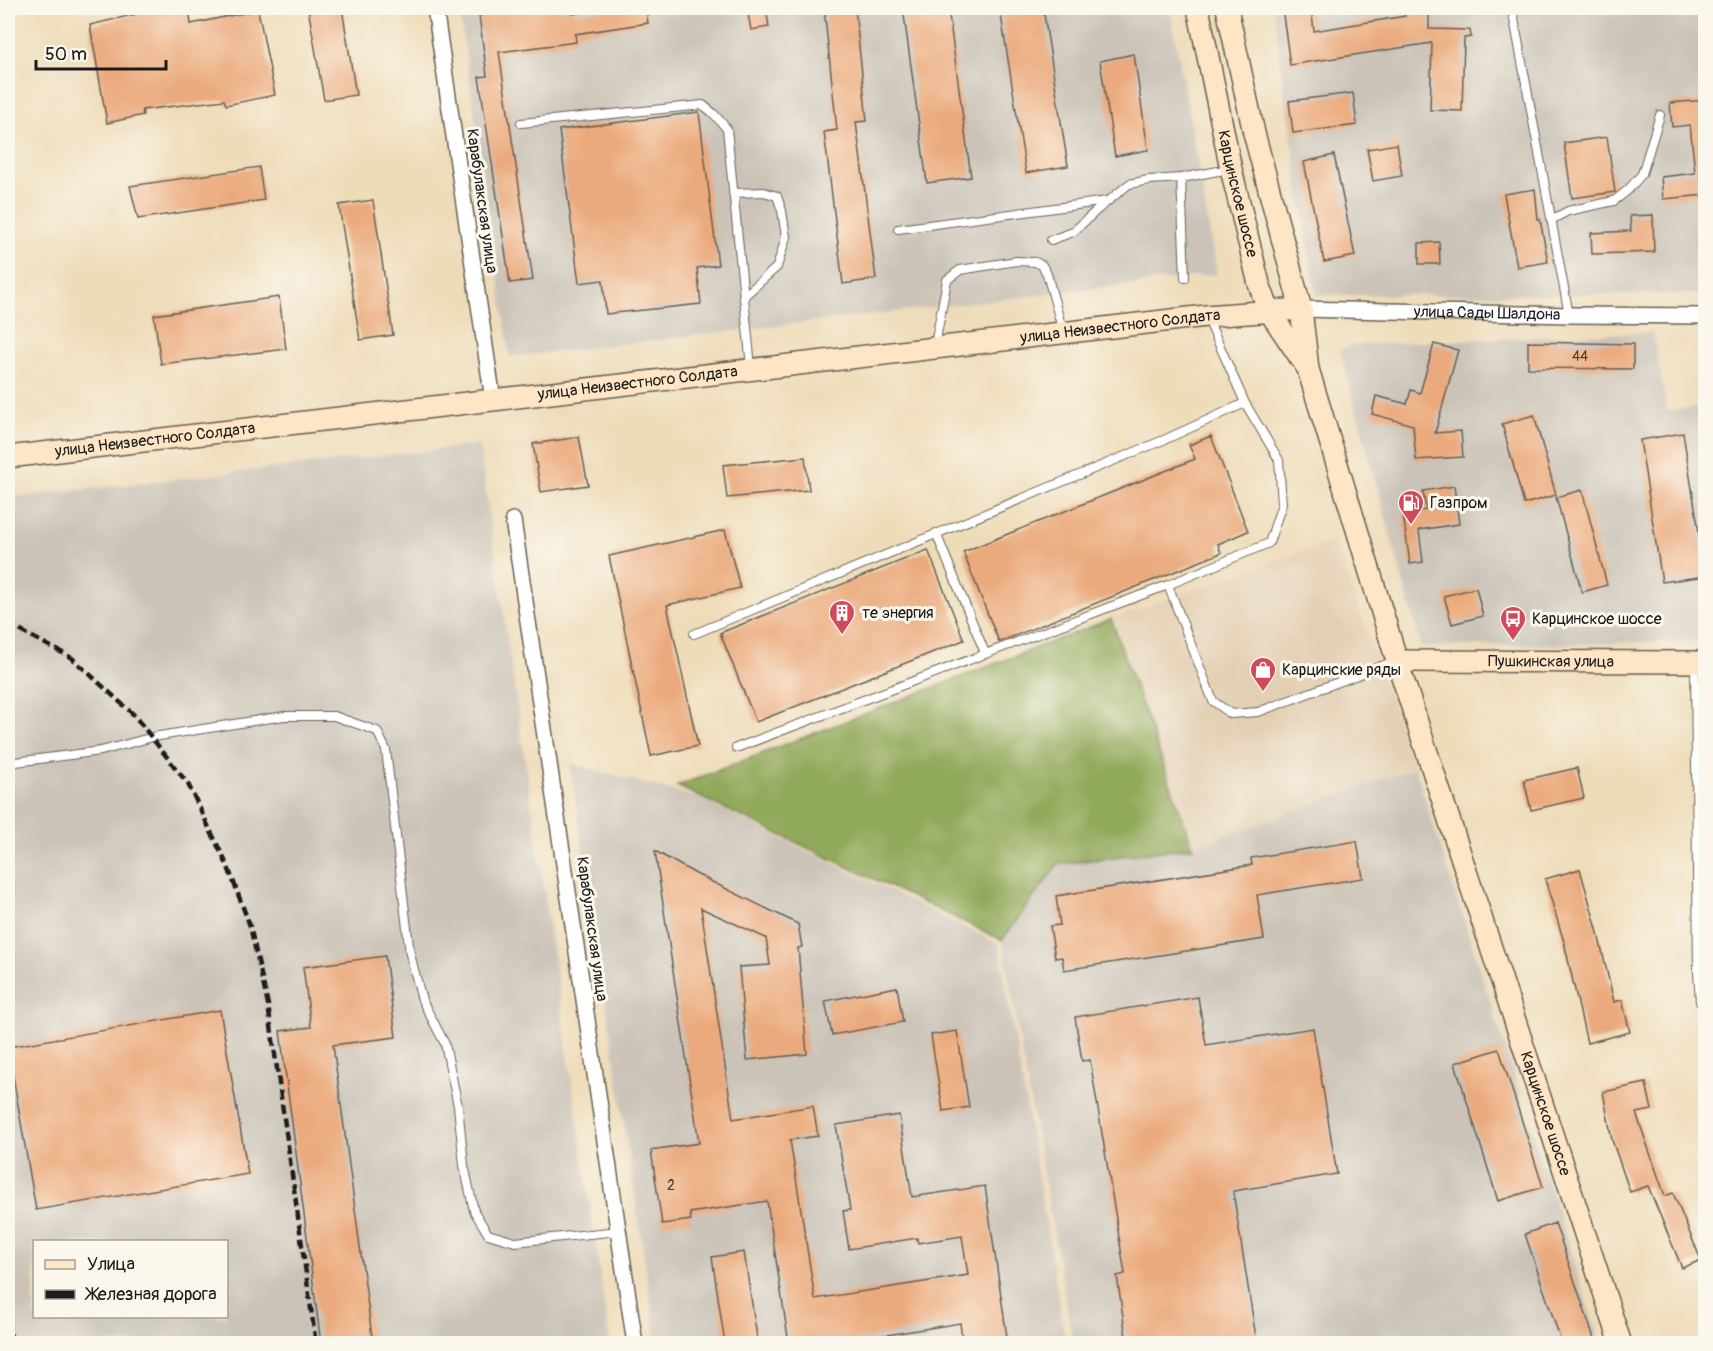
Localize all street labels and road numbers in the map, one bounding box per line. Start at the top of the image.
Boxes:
street label: Карабулакская улица [462,127,502,275]
street label: Карцинское шоссе [1213,129,1262,259]
street label: улица Сады Шалдона [1412,302,1561,325]
street label: улица Неизвестного Солдата [1018,305,1221,348]
street label: улица Неизвестного Солдата [535,361,739,405]
street label: улица Неизвестного Солдата [53,418,256,462]
street label: Пушкинская улица [1488,651,1614,672]
street label: Карабулакская улица [572,855,612,1003]
street label: Карцинское шоссе [1516,1049,1575,1178]

